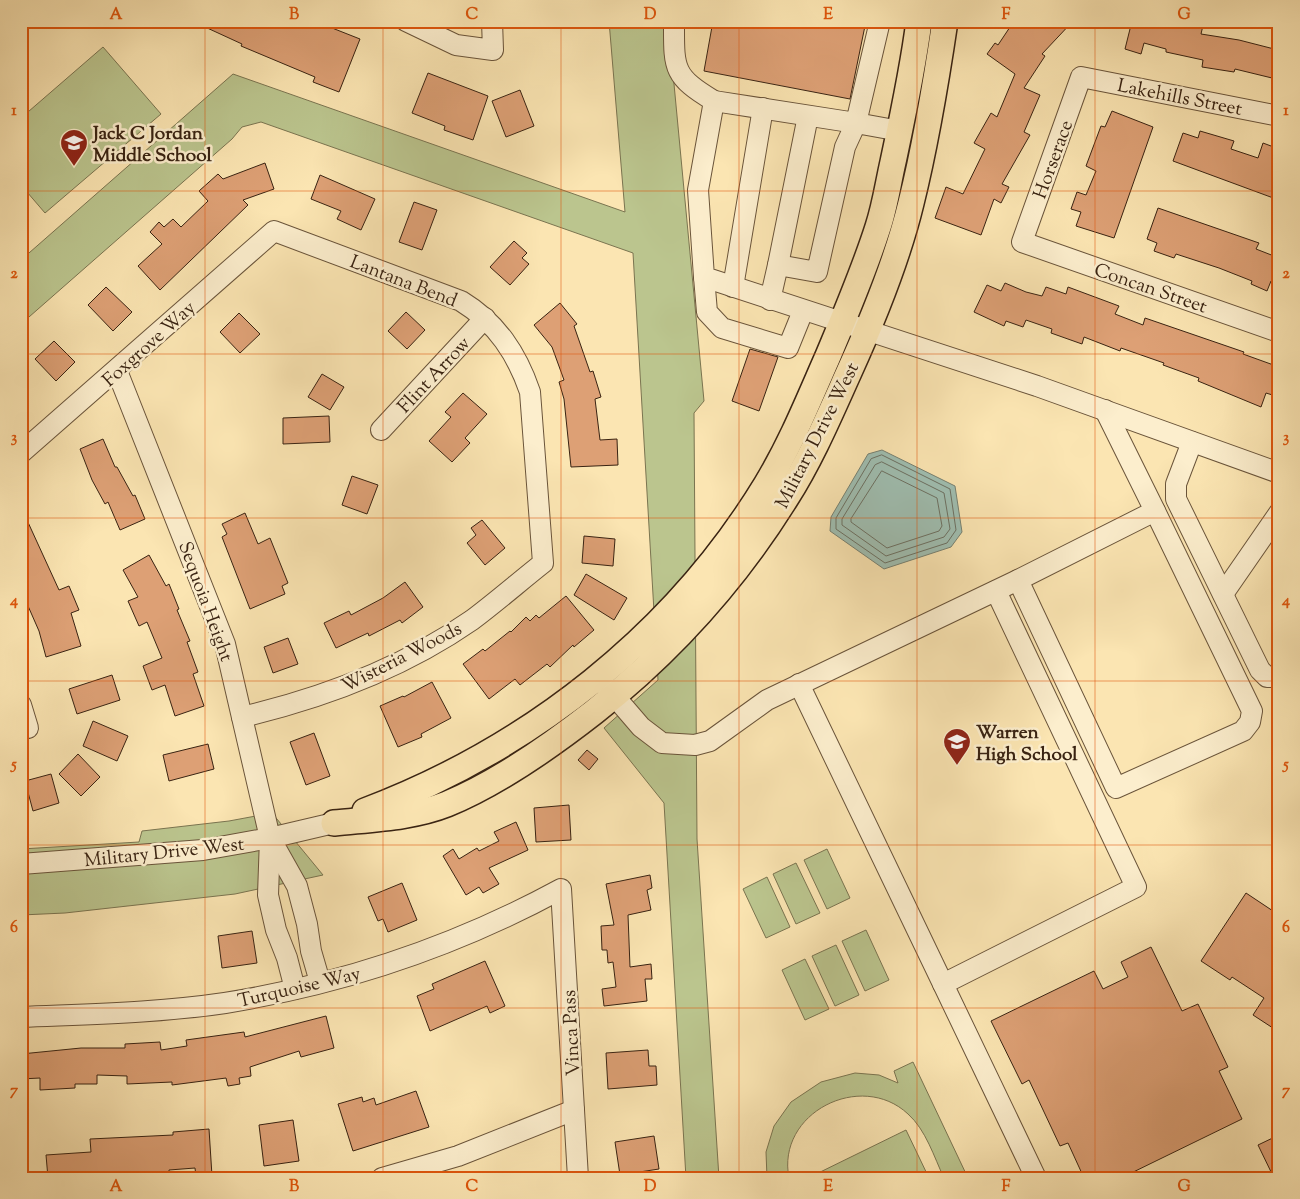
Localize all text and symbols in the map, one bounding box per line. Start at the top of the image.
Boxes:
text: A [110,4,123,27]
text: B [289,4,299,27]
text: C [466,4,479,27]
text: D [644,4,657,27]
text: E [823,4,833,27]
text: F [1002,4,1011,27]
text: G [1177,4,1191,27]
street label: Lakehills Street [1115,73,1245,124]
text: 1 [11,100,17,123]
text: 1 [1283,100,1289,123]
street label: Horserace [1028,117,1081,203]
place label: Jack C Jordan Middle School [91,121,213,170]
school or university icon: Jack C Jordan Middle School [59,128,89,167]
street label: Lantana Bend [345,249,461,315]
street label: Concan Street [1090,257,1211,321]
text: 2 [10,263,18,286]
text: 2 [1282,263,1290,286]
street label: Foxgrove Way [97,295,203,394]
street label: Flint Arrow [392,331,477,420]
street label: Military Drive West [770,358,867,514]
text: 3 [11,427,18,450]
text: 3 [1283,427,1290,450]
street label: Sequoia Height [170,538,239,666]
text: 4 [9,590,18,613]
text: 4 [1281,590,1290,613]
street label: Wisteria Woods [337,616,467,700]
place label: Warren High School [976,720,1078,769]
school or university icon: Warren High School [942,727,972,766]
text: 5 [9,754,17,777]
text: 5 [1281,754,1289,777]
street label: Military Drive West [83,832,246,875]
text: 6 [10,917,18,940]
text: 6 [1282,917,1290,940]
street label: Turquoise Way [236,961,364,1016]
street label: Vinca Pass [557,989,588,1077]
text: 7 [10,1080,19,1103]
text: 7 [1282,1080,1291,1103]
text: A [110,1176,123,1199]
text: B [289,1176,299,1199]
text: C [466,1176,479,1199]
text: D [644,1176,657,1199]
text: E [823,1176,833,1199]
text: F [1002,1176,1011,1199]
text: G [1177,1176,1191,1199]

